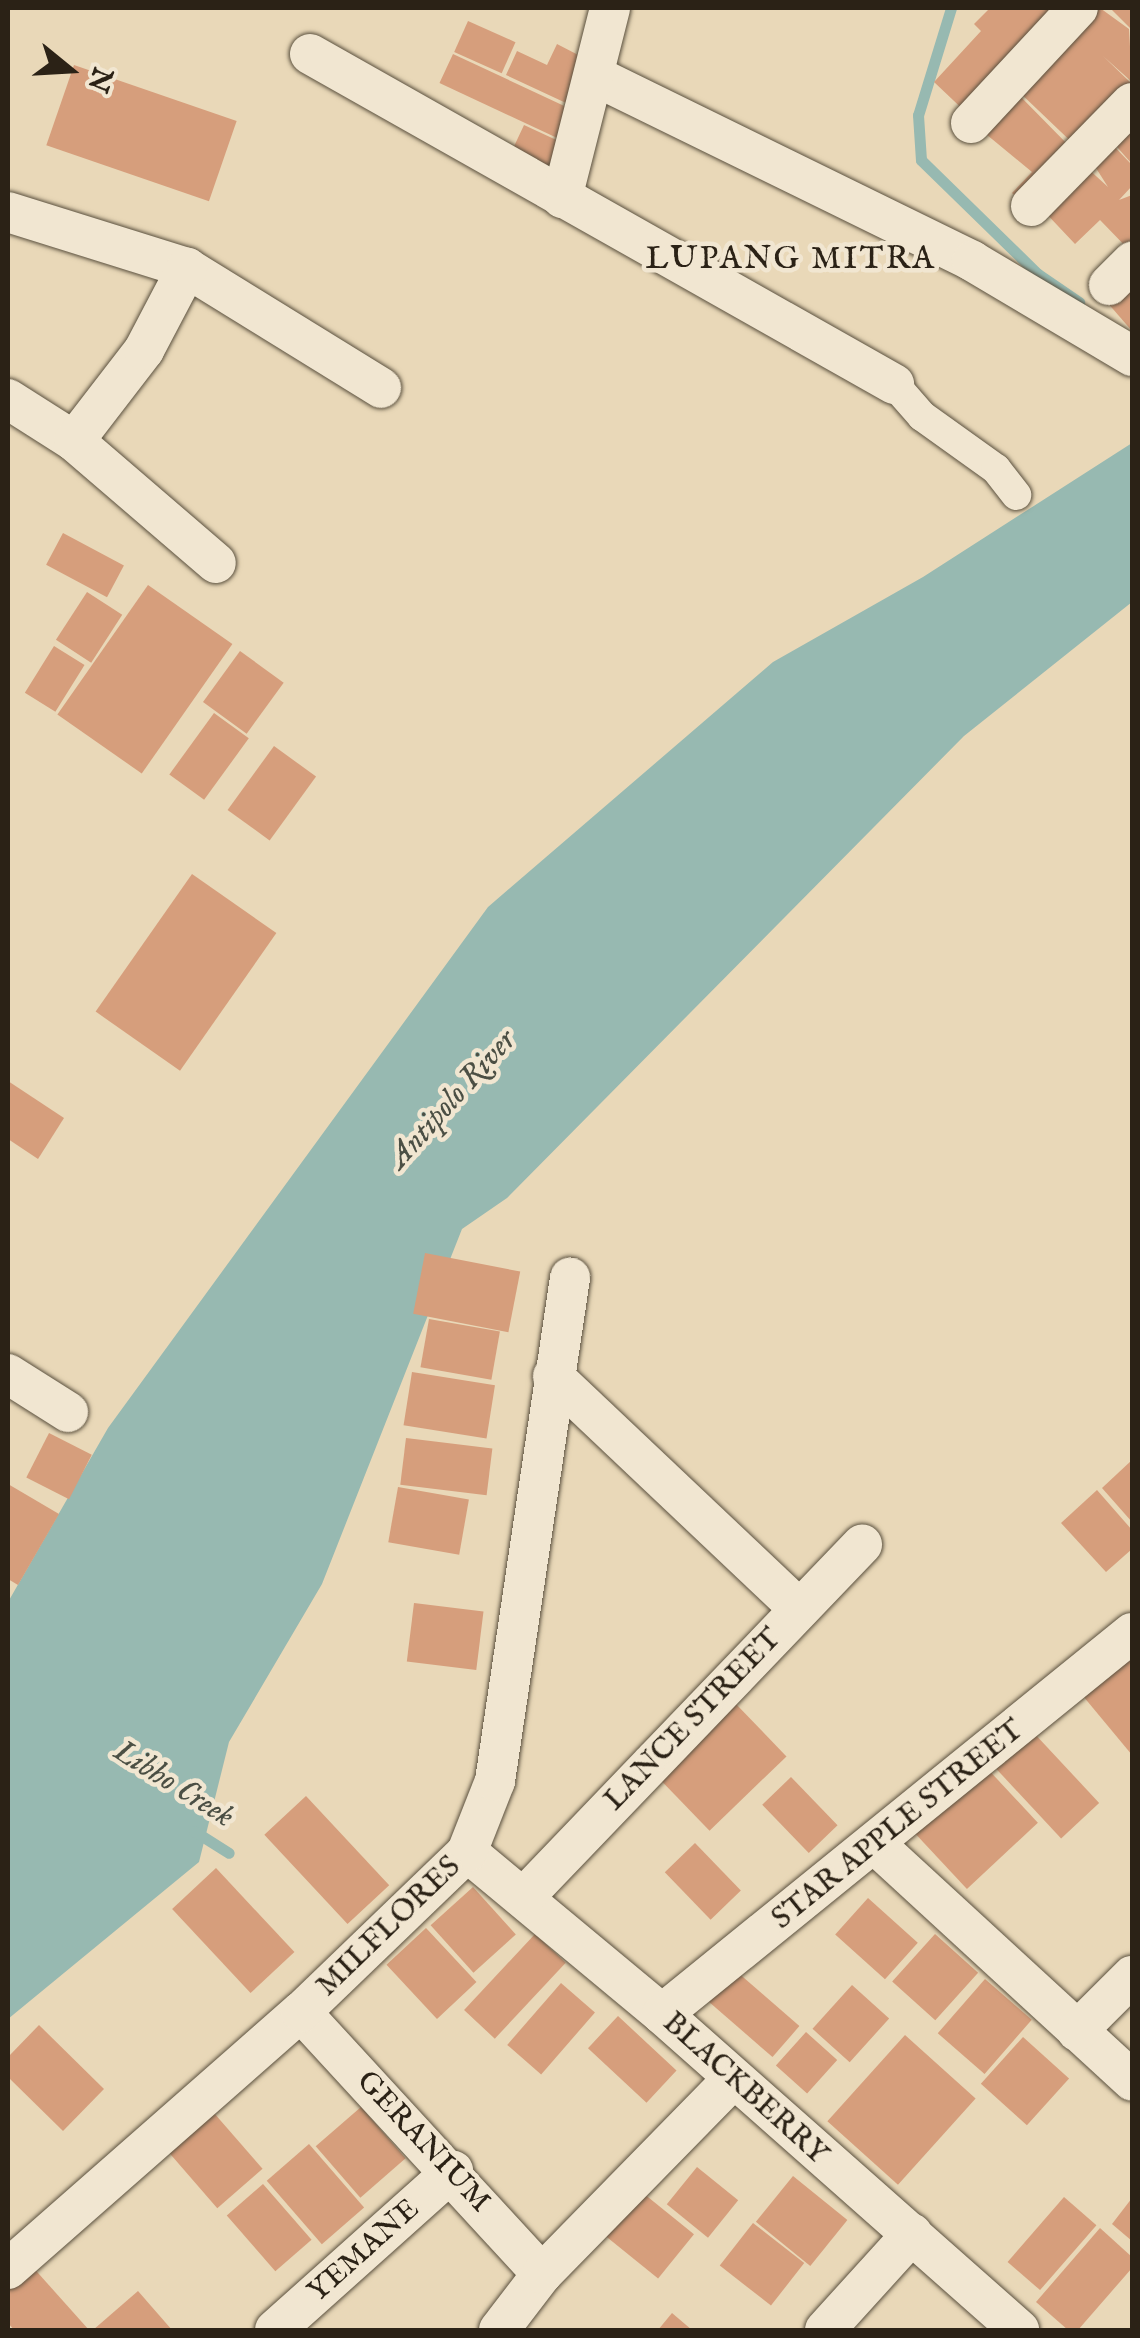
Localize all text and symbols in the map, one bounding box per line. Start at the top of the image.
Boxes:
north arrow [20,20,120,120]
text: N [79,62,119,96]
district label: LUPANG MITRA [646,241,936,279]
water label: Antipolo River [381,1023,525,1177]
street label: LANCE STREET [597,1621,789,1819]
street label: STAR APPLE STREET [765,1713,1031,1937]
water label: Libho Creek [106,1733,240,1837]
street label: MILFLORES [310,1849,468,2005]
street label: BLACKBERRY [655,2005,835,2173]
street label: GERANIUM [348,2064,498,2220]
street label: YEMANE [301,2192,427,2310]

